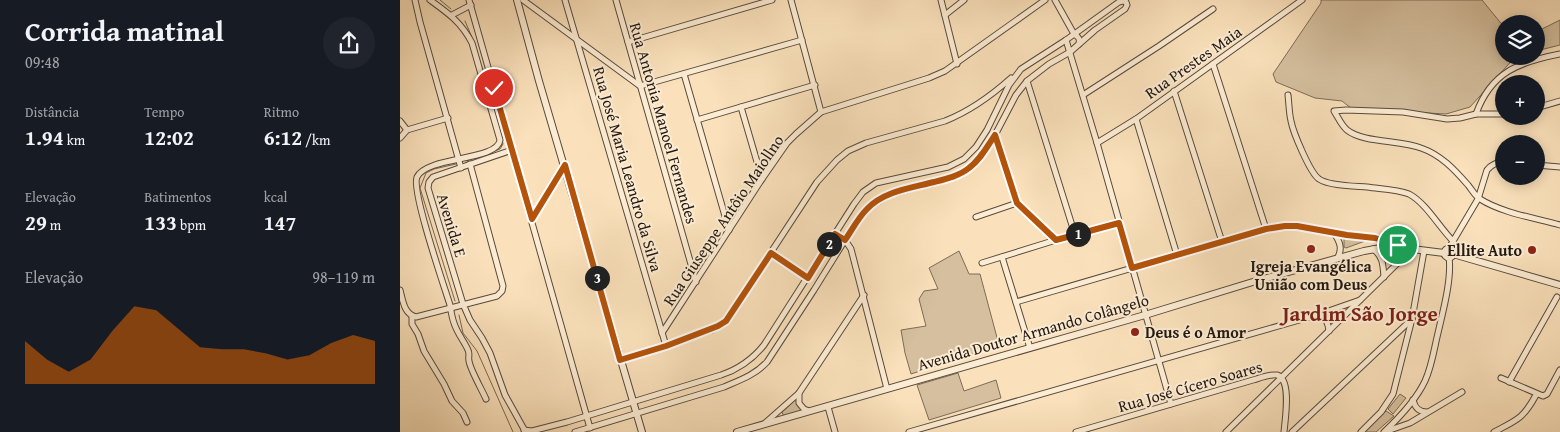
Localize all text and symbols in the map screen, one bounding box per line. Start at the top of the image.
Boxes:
text: Corrida matinal [25,10,224,51]
map controls [1495,15,1545,185]
button: layers [1495,15,1545,65]
button: share [323,17,375,69]
street label: Rua Antonia Manoel Fernandes [624,19,704,227]
street label: Rua Prestes Maia [1140,19,1247,104]
text: 09:48 [25,50,60,74]
street label: Rua José Maria Leandro da Silva [587,64,669,275]
pin [473,67,515,109]
icon: check [480,74,508,102]
button: + [1495,75,1545,125]
text: Distância [25,102,79,122]
text: Tempo [144,102,184,122]
text: Ritmo [264,102,299,122]
text: 1.94 [25,122,64,153]
text: 12:02 [144,122,194,153]
text: 6:12 [264,122,302,153]
text: km [64,130,85,150]
text: /km [302,130,330,150]
street label: Rua Giuseppe Antôio Maiollno [657,130,789,310]
button: − [1495,135,1545,185]
text: Elevação [25,187,76,207]
text: Batimentos [144,187,211,207]
text: kcal [264,187,288,207]
street label: Avenida E [431,190,473,260]
text: 29 [25,207,47,238]
text: 133 [144,207,177,238]
text: 147 [264,207,296,238]
text: m [47,215,61,235]
text: bpm [177,215,206,235]
pin: 1 [1066,222,1090,246]
text: 1 [1075,224,1082,244]
pin [1377,224,1419,266]
icon: arrive [1384,231,1412,259]
pin: 2 [816,232,842,256]
text: 2 [826,234,833,254]
place label: Ellite Auto [1447,238,1522,262]
marker: Igreja Evangélica União com Deus [1305,243,1317,255]
marker: Ellite Auto [1526,244,1538,256]
place label: Igreja Evangélica União com Deus [1250,254,1372,296]
text: Elevação [25,265,83,289]
text: 98–119 m [312,265,375,289]
pin: 3 [584,266,610,290]
text: 3 [594,268,601,288]
street label: Avenida Doutor Armando Colângelo [914,287,1152,377]
district label: Jardim São Jorge [1279,298,1438,329]
place label: Deus é o Amor [1145,320,1247,344]
marker: Deus é o Amor [1129,326,1141,338]
street label: Rua José Cícero Soares [1115,354,1265,418]

